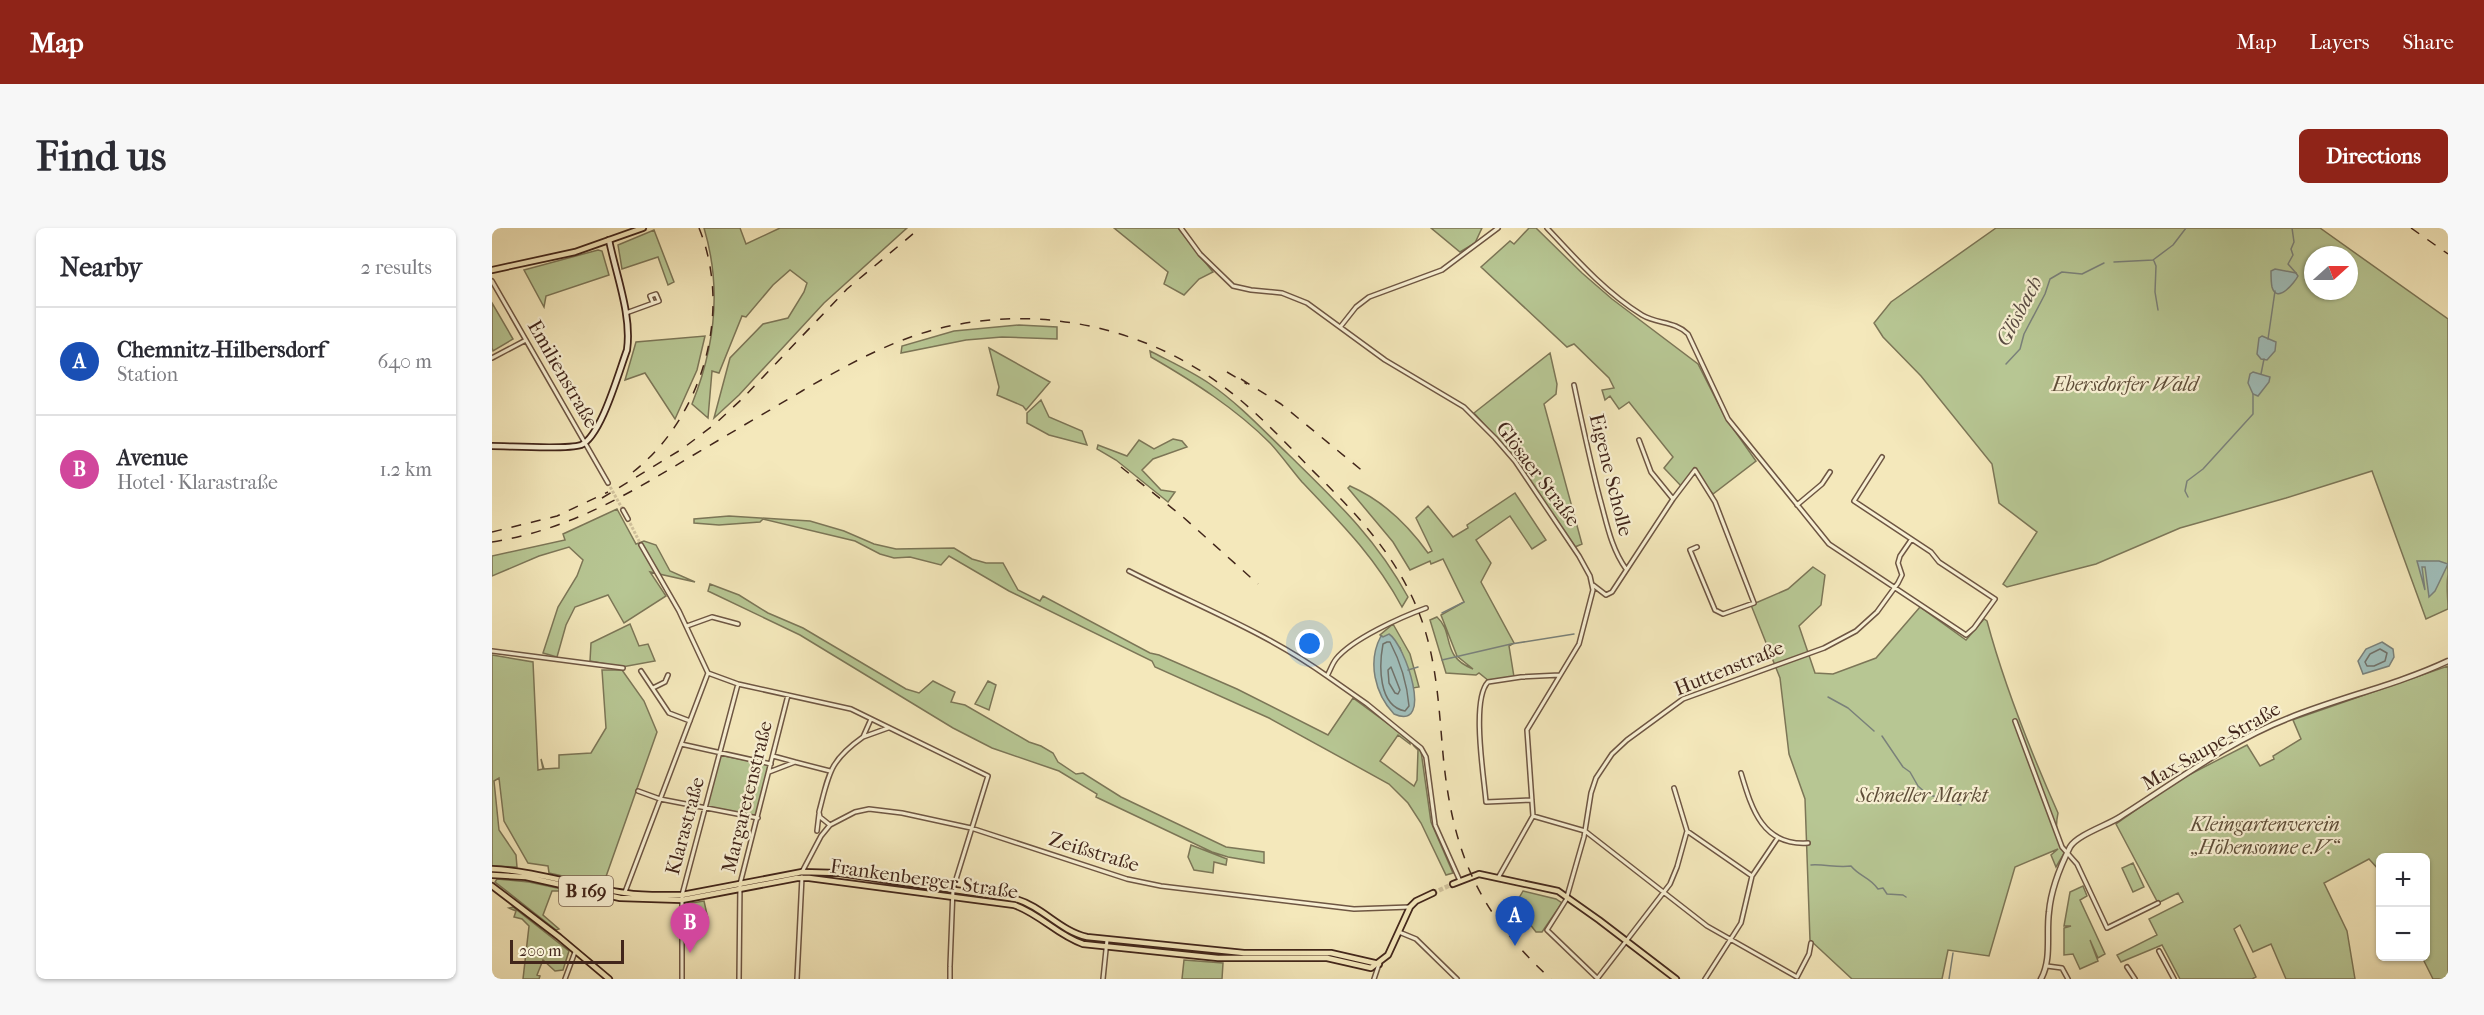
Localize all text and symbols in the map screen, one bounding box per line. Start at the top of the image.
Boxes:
text: Map [30,26,84,59]
text: Map [2236,30,2277,54]
text: Layers [2310,30,2369,54]
text: Share [2402,30,2454,54]
button: Directions [2299,129,2448,183]
text: Find us [36,132,166,181]
north arrow [2304,246,2358,300]
text: Nearby [60,252,142,283]
text: 2 results [361,256,432,279]
water label: Glösbach [1991,272,2047,350]
street label: Emilienstraße [523,316,603,432]
text: Chemnitz-Hilbersdorf [117,337,325,363]
text: A [73,350,86,373]
text: 640 m [377,350,432,373]
text: Station [117,363,178,386]
park label: Ebersdorfer Wald [2051,373,2201,396]
street label: Eigene Scholle [1585,411,1637,539]
street label: Glösaer Straße [1491,417,1585,531]
text: Avenue [117,445,188,471]
text: B [73,458,86,481]
text: 1.2 km [380,458,432,481]
text: Hotel · Klarastraße [117,471,278,494]
your location [1295,629,1324,658]
street label: Huttenstraße [1671,636,1787,700]
street label: Max-Saupe-Straße [2138,697,2284,795]
street label: Margaretenstraße [717,718,777,875]
street label: Klarastraße [661,775,709,877]
park label: Schneller Markt [1855,784,1990,807]
park label: Kleingartenverein „Höhensonne e.V.“ [2188,813,2341,859]
street label: Zeißstraße [1046,827,1142,877]
map controls [2376,853,2430,961]
button: + [2376,853,2430,907]
street label: Frankenberger Straße [828,854,1020,904]
road number: B 169 [559,876,613,906]
pin: A [1496,896,1534,946]
pin: B [670,904,710,953]
button: − [2376,907,2430,961]
scale bar [510,937,624,964]
text: 200 m [519,941,562,960]

